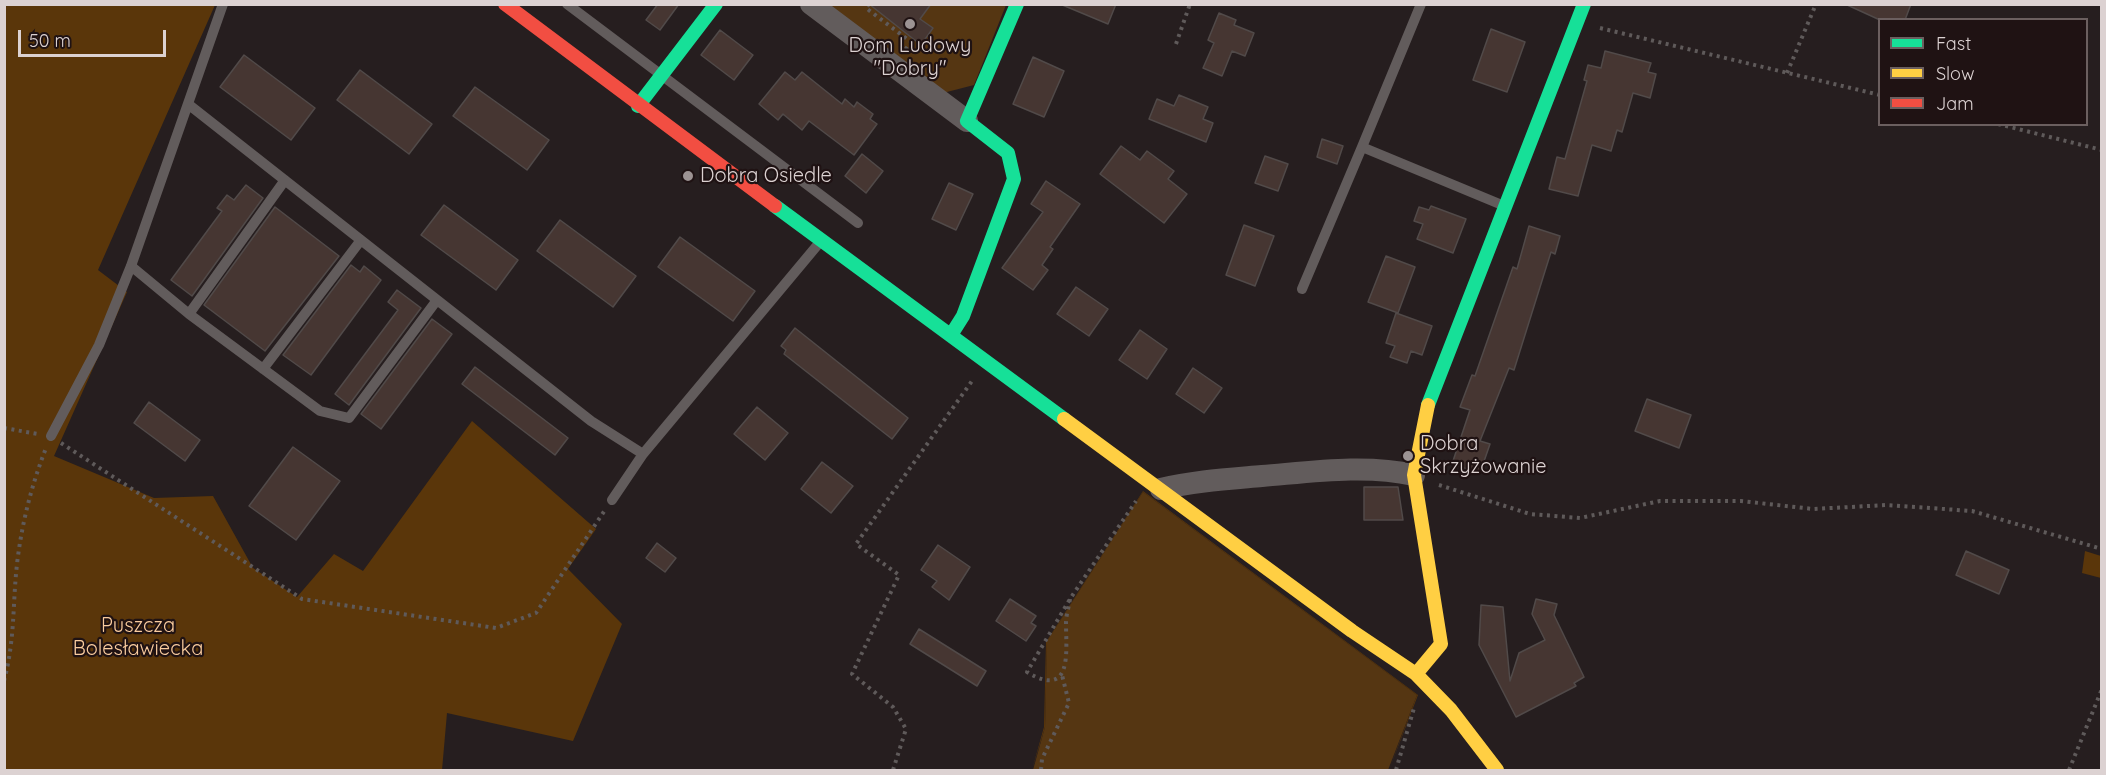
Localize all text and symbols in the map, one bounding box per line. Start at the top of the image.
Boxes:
marker: Dom Ludowy "Dobry" [903,17,917,31]
scale bar [21,18,170,56]
legend [1878,18,2088,126]
text: 50 m [29,29,71,52]
text: Fast [1936,32,1971,55]
place label: Dom Ludowy "Dobry" [849,34,971,81]
text: Slow [1936,62,1974,85]
text: Jam [1936,92,1974,115]
place label: Dobra Osiedle [700,164,832,188]
marker: Dobra Osiedle [681,169,695,183]
place label: Dobra Skrzyżowanie [1420,432,1547,479]
marker: Dobra Skrzyżowanie [1401,449,1415,463]
park label: Puszcza Bolesławiecka [73,614,203,661]

